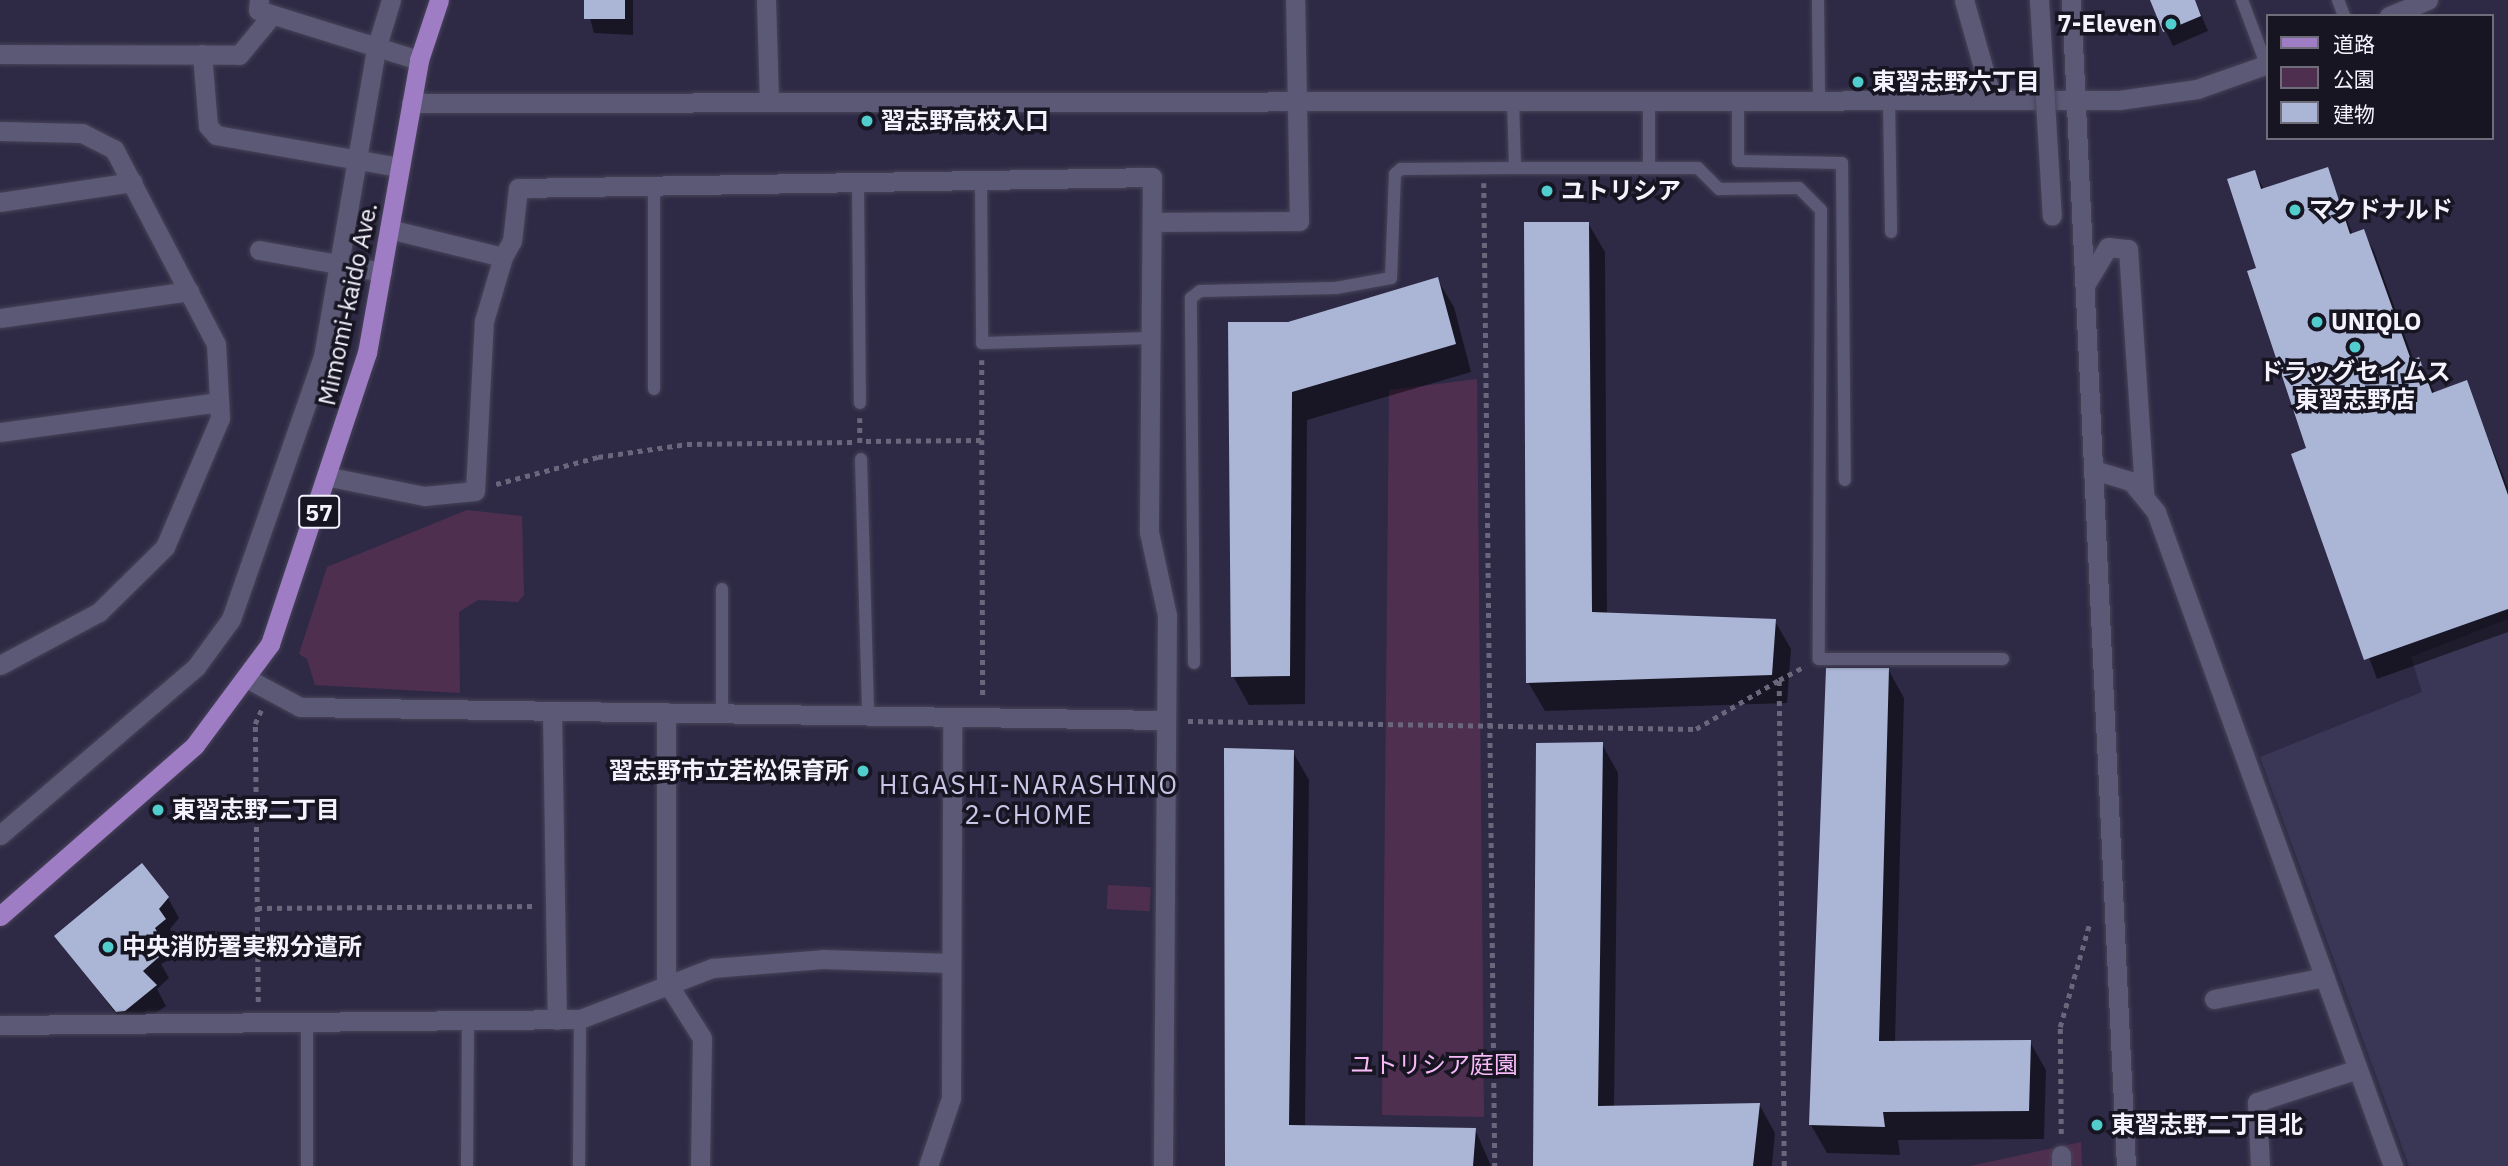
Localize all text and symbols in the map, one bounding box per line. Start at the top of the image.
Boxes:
place label: 7-Eleven [2057,10,2157,38]
legend [2266,14,2494,140]
marker: 7-Eleven [2163,16,2179,32]
text: 道路 [2333,30,2375,58]
text: 公園 [2333,65,2375,93]
place label: 東習志野六丁目 [1872,68,2040,96]
marker: 東習志野六丁目 [1850,74,1866,90]
text: 建物 [2333,100,2375,128]
place label: 習志野高校入口 [881,107,1049,135]
marker: 習志野高校入口 [859,113,875,129]
place label: ユトリシア [1561,177,1681,205]
marker: ユトリシア [1539,183,1555,199]
place label: マクドナルド [2309,196,2453,224]
street label: Mimomi-kaido Ave. [312,200,384,408]
marker: マクドナルド [2287,202,2303,218]
place label: UNIQLO [2331,308,2421,336]
marker: UNIQLO [2309,314,2325,330]
marker: ドラッグセイムス 東習志野店 [2347,339,2363,355]
place label: ドラッグセイムス 東習志野店 [2259,358,2451,414]
road number: 57 [298,492,340,532]
place label: 習志野市立若松保育所 [609,757,849,785]
marker: 習志野市立若松保育所 [855,763,871,779]
district label: HIGASHI-NARASHINO 2-CHOME [881,769,1177,830]
place label: 東習志野二丁目 [172,796,340,824]
marker: 東習志野二丁目 [150,802,166,818]
place label: 中央消防署実籾分遣所 [122,933,362,961]
marker: 中央消防署実籾分遣所 [100,939,116,955]
park label: ユトリシア庭園 [1350,1051,1518,1079]
place label: 東習志野二丁目北 [2111,1111,2303,1139]
marker: 東習志野二丁目北 [2089,1117,2105,1133]

